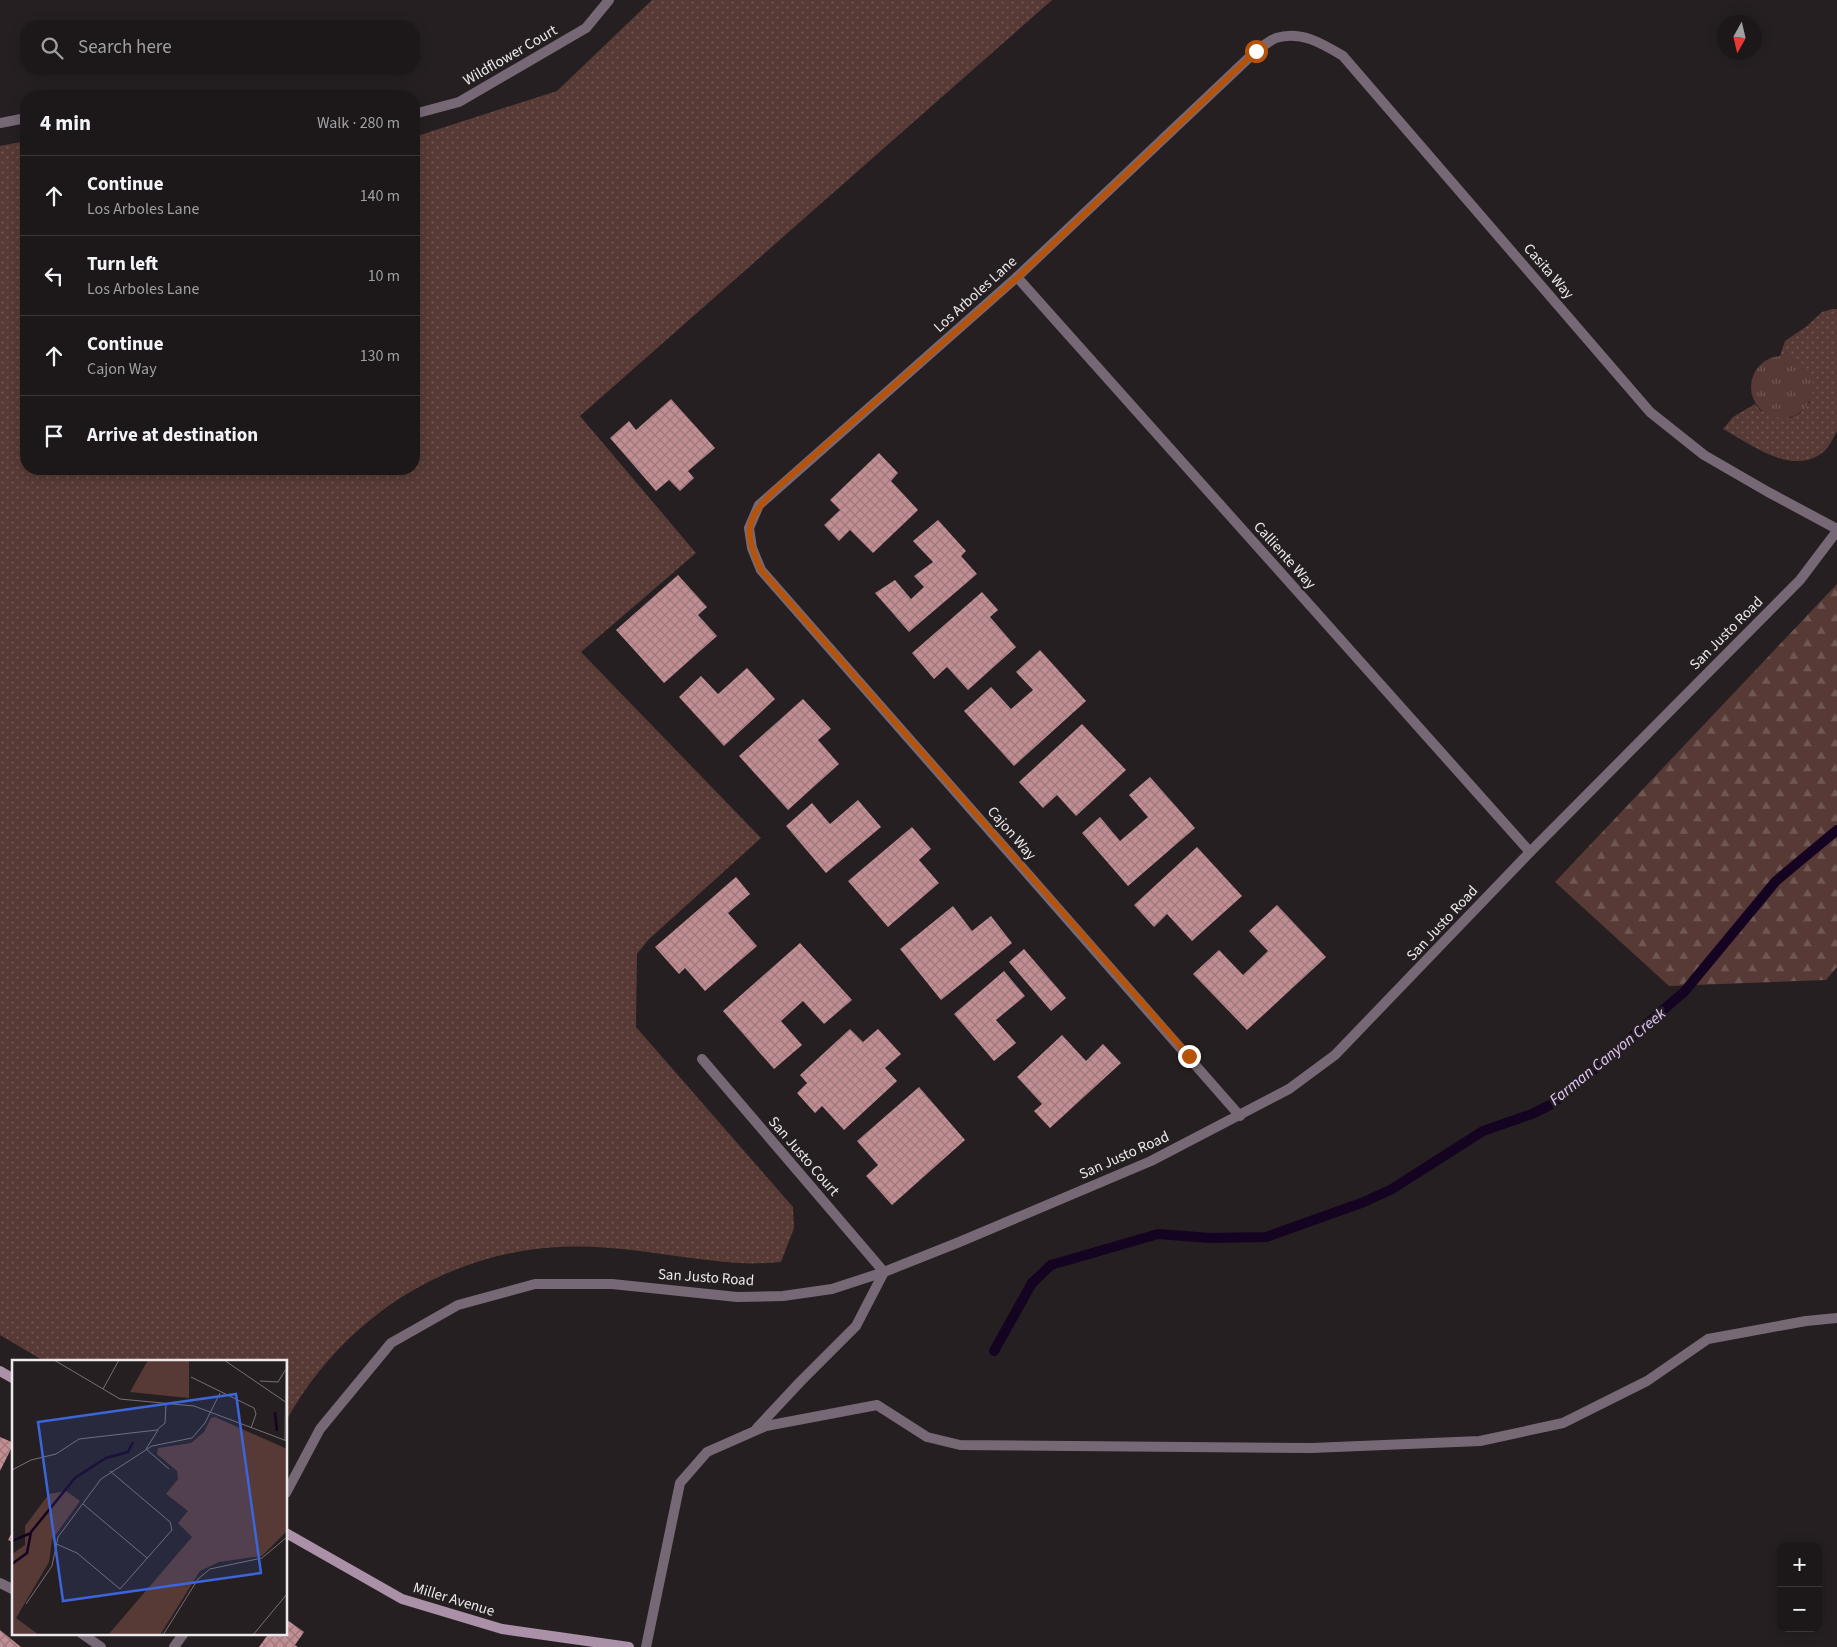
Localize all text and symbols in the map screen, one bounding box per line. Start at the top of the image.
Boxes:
north arrow [1717,15,1762,60]
search box [20,20,420,75]
street label: Wildflower Court [459,20,561,91]
icon: search [38,34,66,62]
text: Search here [78,34,172,61]
route start [1245,40,1268,63]
text: 4 min [40,108,91,138]
text: Walk · 280 m [317,112,400,134]
text: Continue [87,171,164,198]
icon: ahead [40,182,68,210]
text: 140 m [360,185,400,207]
text: Los Arboles Lane [87,198,199,220]
street label: Casita Way [1519,239,1579,304]
text: Turn left [87,251,158,278]
street label: Los Arboles Lane [929,251,1021,337]
icon: left [40,262,68,290]
text: 10 m [368,265,400,287]
text: Los Arboles Lane [87,278,199,300]
text: Continue [87,331,164,358]
icon: ahead [40,342,68,370]
text: 130 m [360,345,400,367]
text: Cajon Way [87,358,157,380]
icon: arrive [40,422,68,450]
text: Arrive at destination [87,422,258,449]
street label: Calliente Way [1249,517,1321,594]
street label: San Justo Road [1685,592,1768,675]
street label: Cajon Way [982,802,1041,865]
street label: San Justo Road [1402,881,1483,966]
water label: Farman Canyon Creek [1545,1003,1671,1111]
route end [1178,1045,1201,1068]
street label: San Justo Court [763,1112,844,1201]
street label: San Justo Road [1076,1126,1172,1185]
street label: San Justo Road [657,1264,755,1291]
inset map [12,1360,288,1634]
map controls [1777,1542,1822,1632]
button: + [1777,1542,1822,1587]
street label: Miller Avenue [411,1577,497,1622]
button: − [1777,1587,1822,1632]

